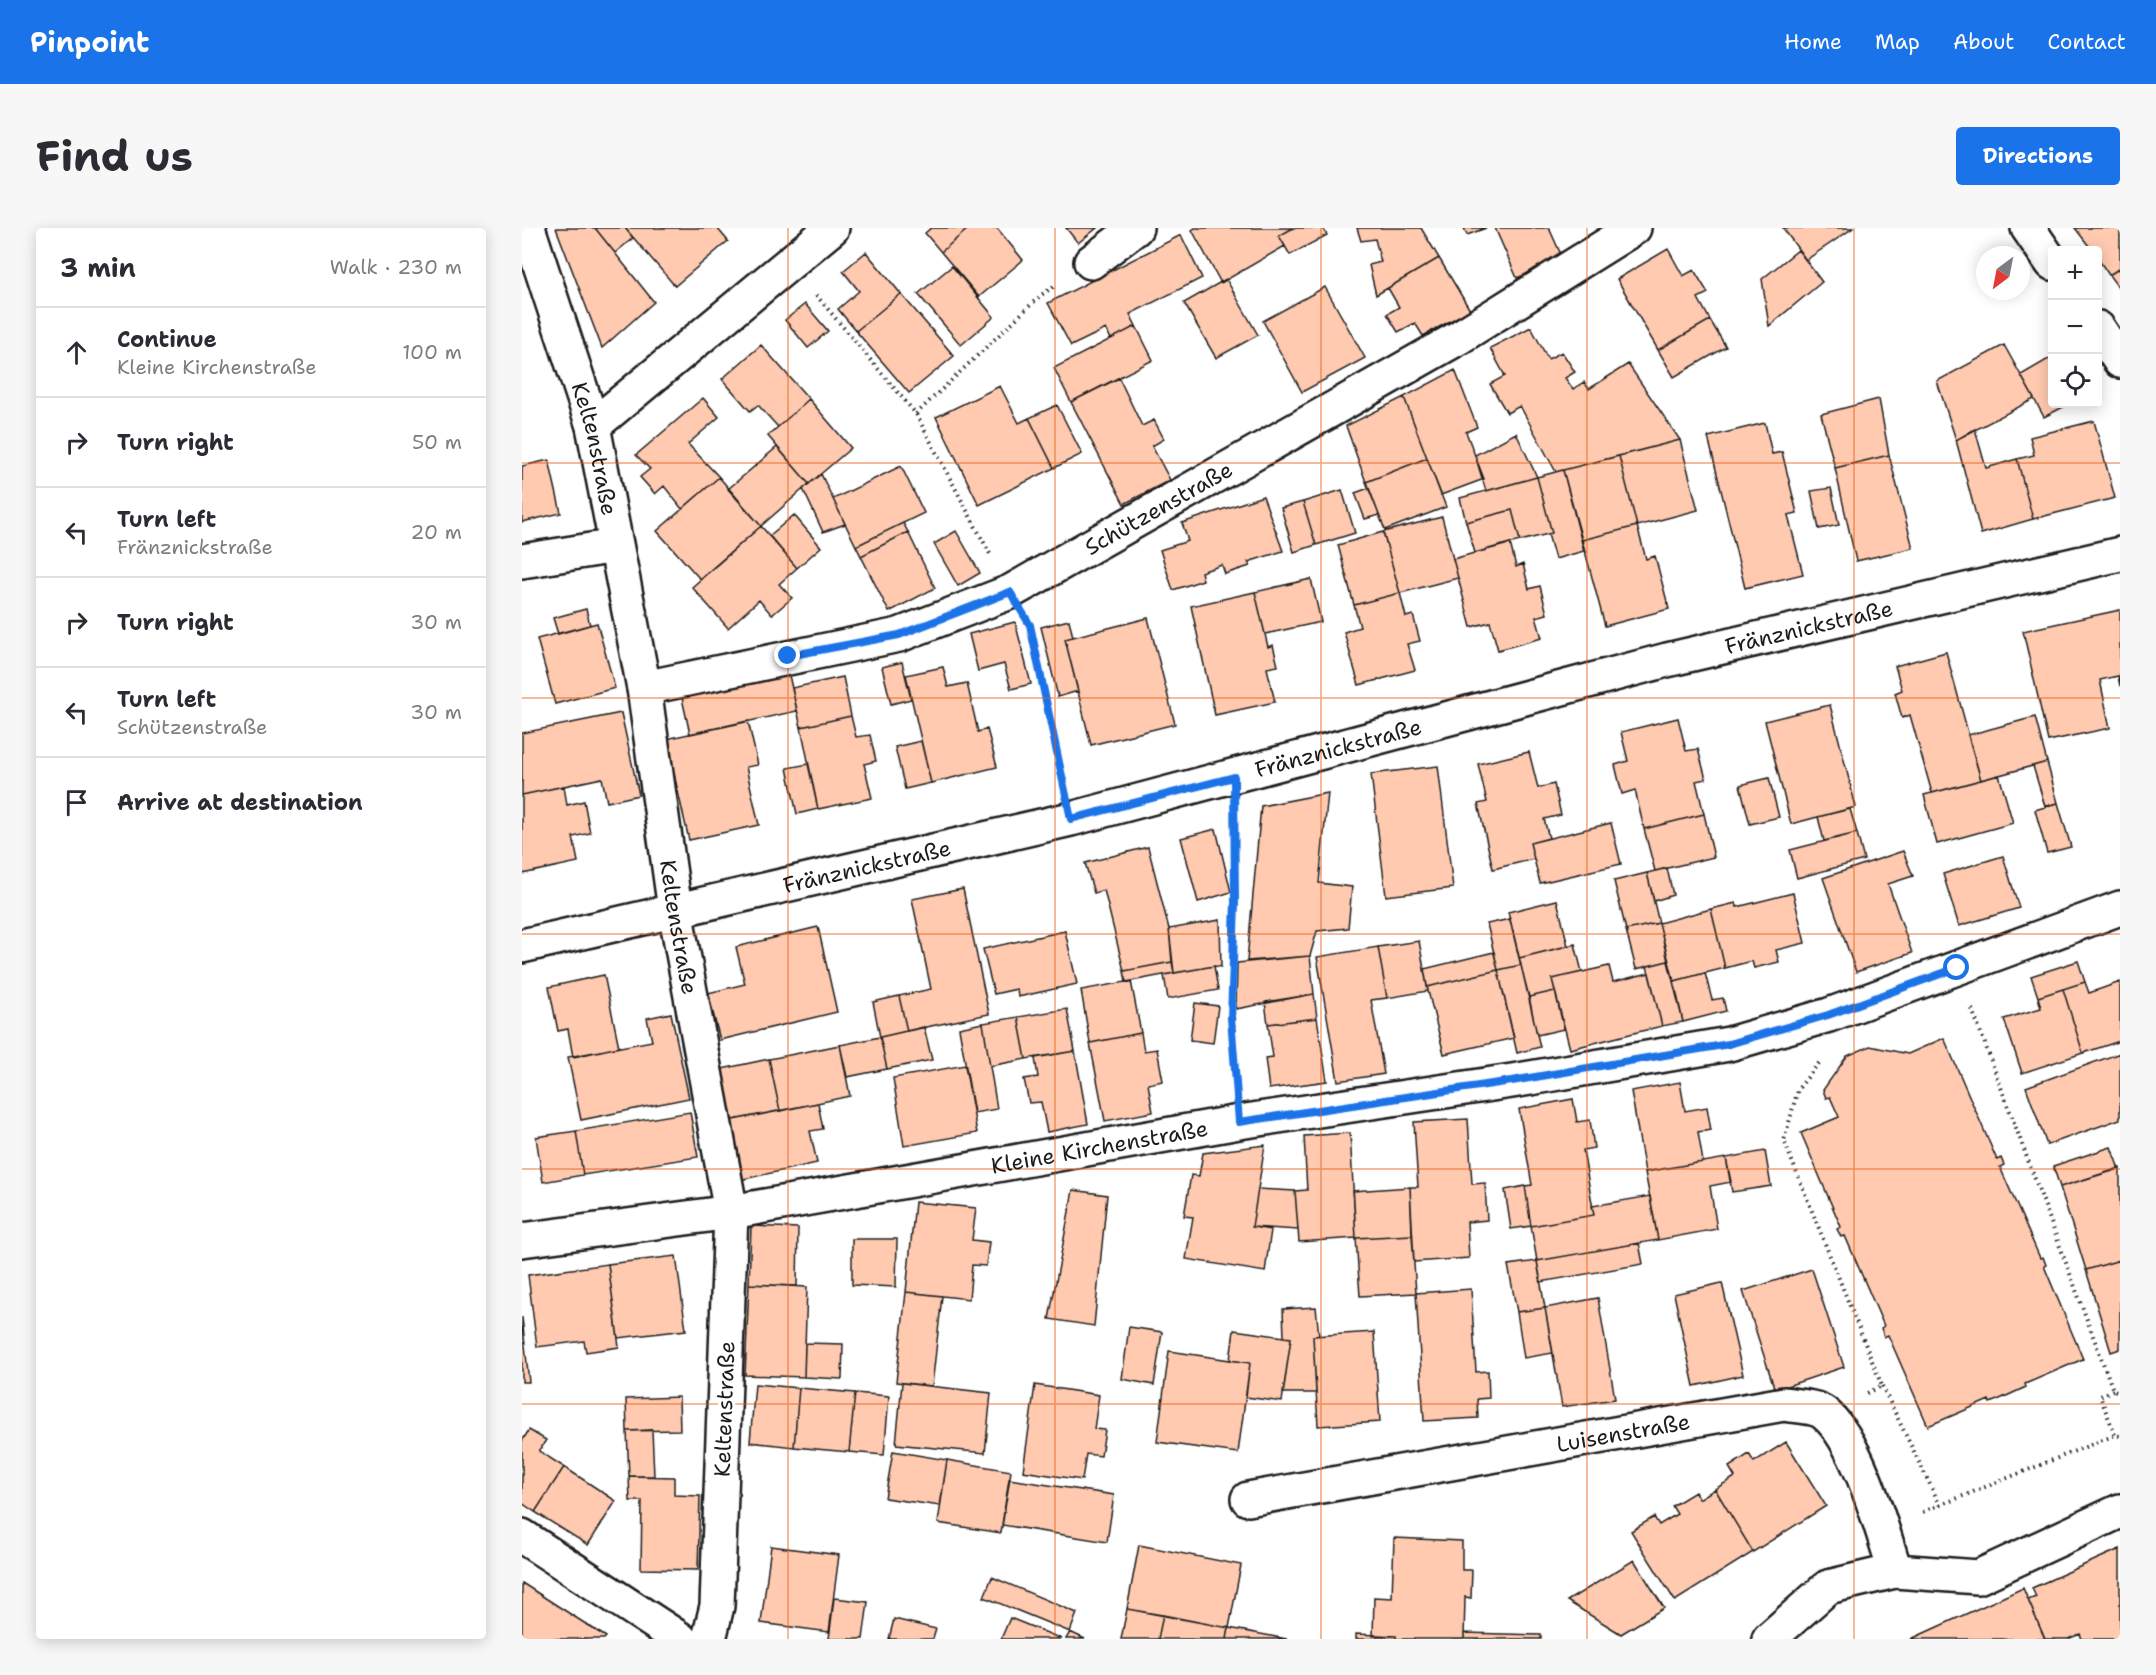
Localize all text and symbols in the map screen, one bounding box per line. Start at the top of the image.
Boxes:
text: Pinpoint [30,23,149,61]
text: Home [1784,28,1842,56]
text: Map [1875,28,1920,56]
text: About [1953,28,2014,56]
text: Contact [2047,28,2126,56]
button: Directions [1956,127,2120,185]
text: Find us [36,128,193,184]
north arrow [1976,246,2030,300]
map controls [2048,246,2102,408]
button: + [2048,246,2102,300]
text: 3 min [60,250,136,285]
text: Walk · 230 m [330,254,462,280]
button: − [2048,300,2102,354]
text: Continue [117,325,217,354]
icon: ahead [60,336,93,369]
text: 100 m [402,339,462,365]
text: Kleine Kirchenstraße [117,354,317,380]
button: locate [2048,354,2102,408]
street label: Keltenstraße [565,379,624,518]
icon: right [60,426,93,459]
text: Turn right [117,428,234,457]
text: 50 m [412,429,462,455]
street label: Schützenstraße [1079,455,1238,562]
text: Turn left [117,505,216,534]
icon: left [60,516,93,549]
text: 20 m [411,519,462,545]
text: Fränznickstraße [117,534,273,560]
street label: Fränznickstraße [1722,594,1896,661]
icon: right [60,606,93,639]
text: Turn right [117,608,234,637]
text: 30 m [410,609,462,635]
route end [774,642,800,668]
text: Turn left [117,685,216,714]
icon: left [60,696,93,729]
text: 30 m [410,699,462,725]
street label: Fränznickstraße [1252,712,1425,784]
text: Schützenstraße [117,714,267,740]
icon: arrive [60,786,93,819]
text: Arrive at destination [117,788,363,817]
street label: Fränznickstraße [780,833,954,900]
street label: Keltenstraße [653,858,704,997]
route start [1943,954,1969,980]
street label: Kleine Kirchenstraße [989,1114,1210,1181]
street label: Keltenstraße [708,1341,741,1477]
street label: Luisenstraße [1554,1407,1692,1459]

